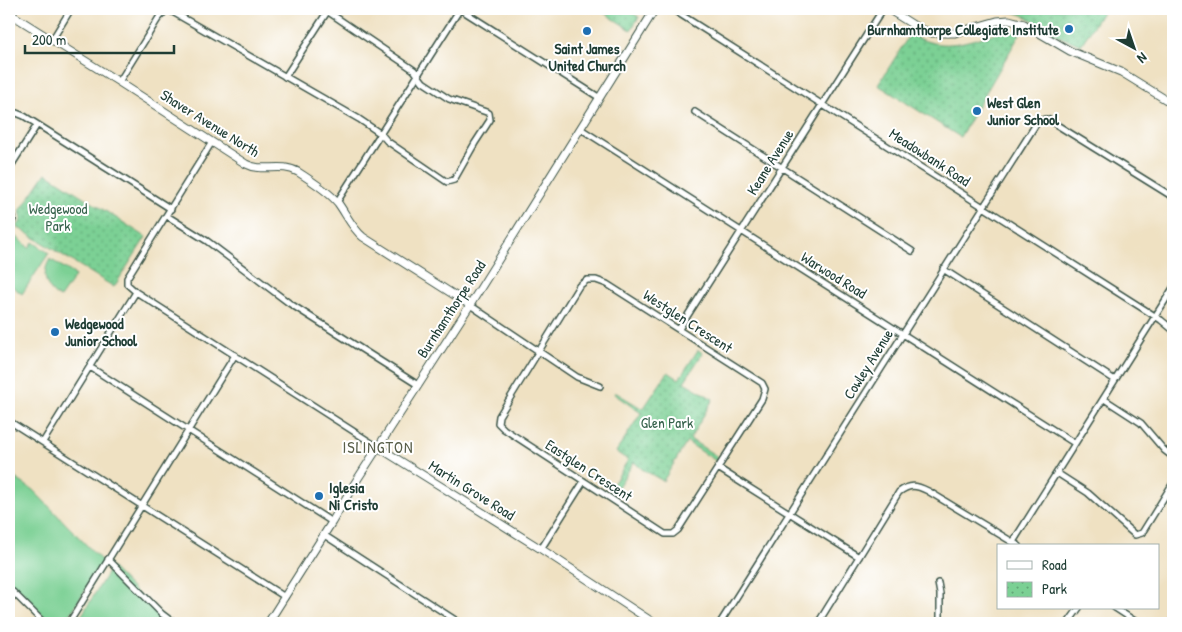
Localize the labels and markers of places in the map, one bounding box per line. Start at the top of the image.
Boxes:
place label: Burnhamthorpe Collegiate Institute [867,19,1059,41]
marker: Burnhamthorpe Collegiate Institute [1063,23,1075,35]
marker: Saint James United Church [581,25,593,37]
place label: Saint James United Church [548,38,626,76]
place label: West Glen Junior School [987,92,1060,130]
marker: West Glen Junior School [971,105,983,117]
place label: Wedgewood Junior School [65,313,138,351]
marker: Wedgewood Junior School [49,326,61,338]
place label: Iglesia Ni Cristo [329,477,378,515]
marker: Iglesia Ni Cristo [313,490,325,502]

